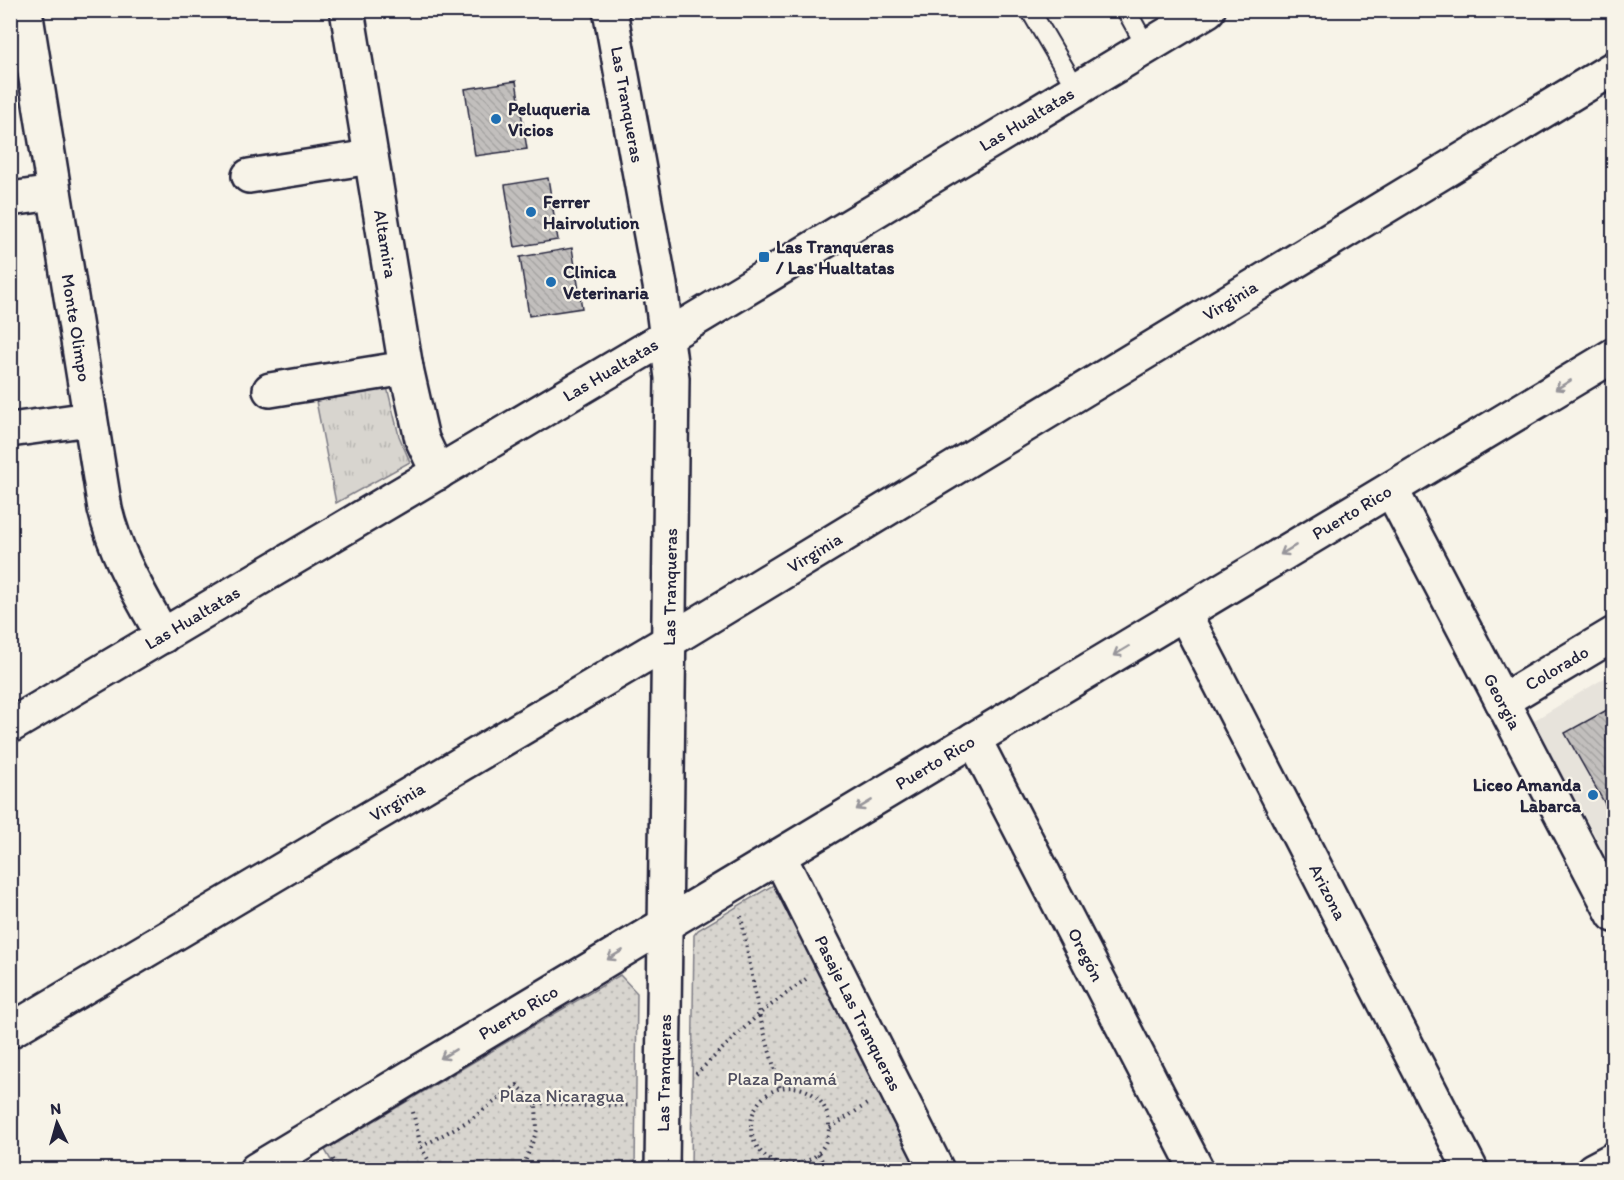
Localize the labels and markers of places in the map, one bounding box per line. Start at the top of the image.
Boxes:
place label: Peluqueria Vicios [508,98,591,141]
marker: Peluqueria Vicios [489,112,503,126]
place label: Ferrer Hairvolution [543,191,640,234]
marker: Ferrer Hairvolution [524,205,538,219]
place label: Las Tranqueras / Las Hualtatas [775,236,895,279]
marker: Las Tranqueras / Las Hualtatas [757,250,771,264]
place label: Clinica Veterinaria [563,261,649,304]
marker: Clinica Veterinaria [544,275,558,289]
place label: Liceo Amanda Labarca [1473,774,1582,817]
marker: Liceo Amanda Labarca [1586,788,1600,802]

